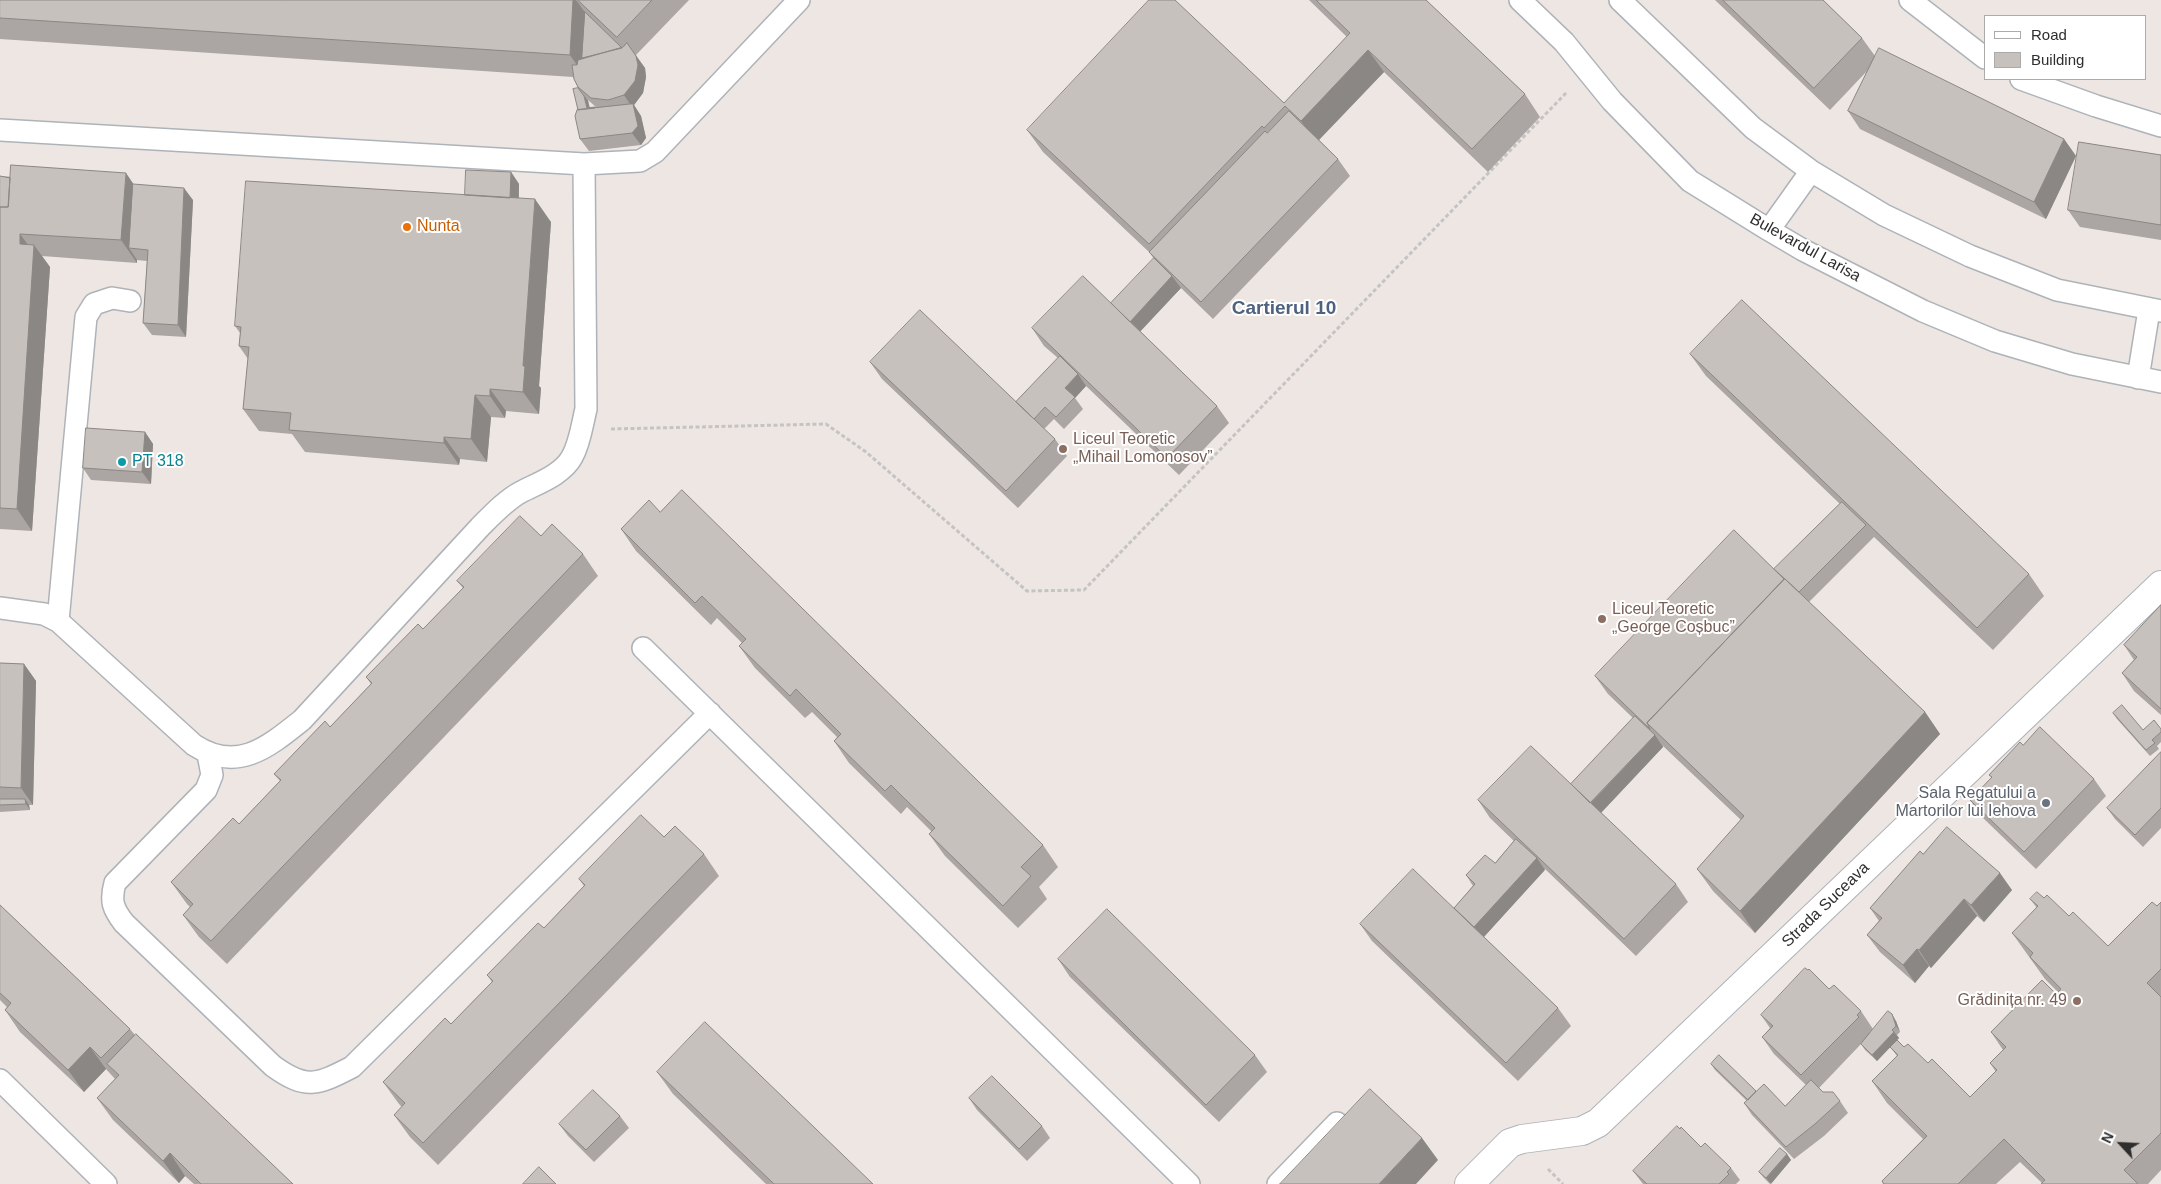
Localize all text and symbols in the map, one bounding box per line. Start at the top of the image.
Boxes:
legend [1984,15,2146,80]
text: Road [2031,26,2067,43]
text: Building [2031,51,2084,68]
street label: Bulevardul Larisa [1746,210,1864,286]
place label: Nunta [417,217,460,237]
marker: Nunta [401,221,413,233]
district label: Cartierul 10 [1232,298,1336,320]
place label: Liceul Teoretic „Mihail Lomonosov” [1073,430,1213,468]
marker: Liceul Teoretic „Mihail Lomonosov” [1057,443,1069,455]
place label: PT 318 [132,452,184,472]
marker: PT 318 [116,456,128,468]
place label: Liceul Teoretic „George Coșbuc” [1612,600,1735,638]
marker: Liceul Teoretic „George Coșbuc” [1596,613,1608,625]
place label: Sala Regatului a Martorilor lui Iehova [1895,784,2036,822]
marker: Sala Regatului a Martorilor lui Iehova [2040,797,2052,809]
street label: Strada Suceava [1778,859,1874,951]
place label: Grădinița nr. 49 [1958,991,2067,1011]
marker: Grădinița nr. 49 [2071,995,2083,1007]
north arrow [2096,1119,2146,1169]
text: N [2098,1130,2117,1146]

